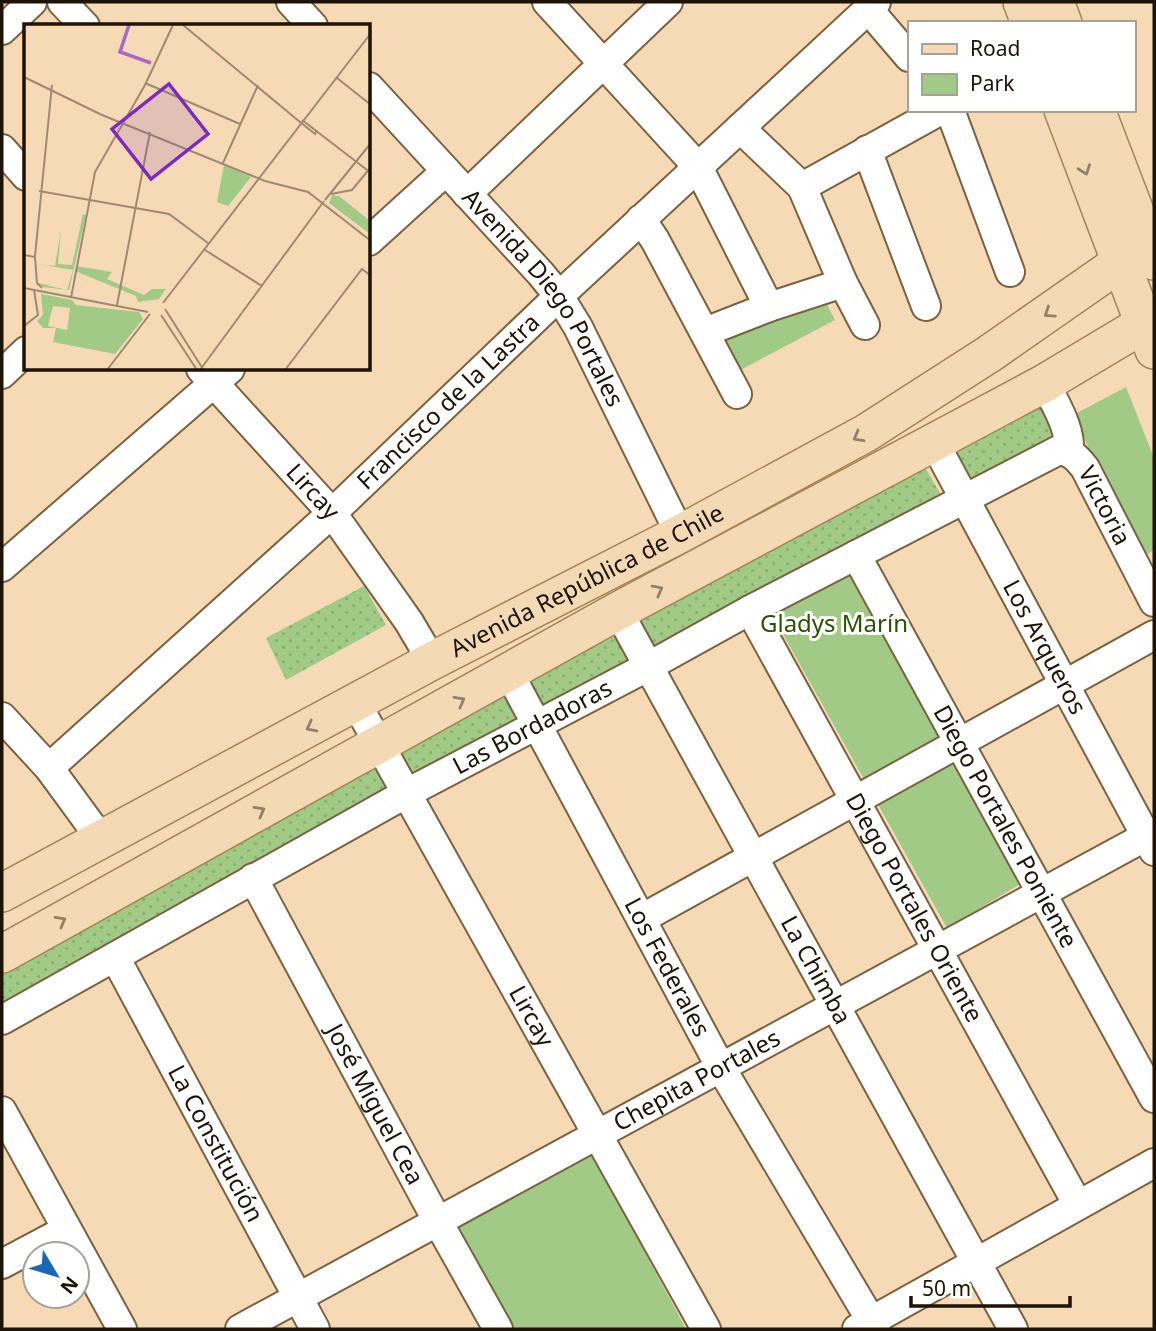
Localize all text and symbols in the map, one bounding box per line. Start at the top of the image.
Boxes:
legend [908,21,1135,112]
inset map [24,24,371,371]
text: Road [970,34,1020,62]
text: Park [970,69,1015,97]
one-way arrow [1077,164,1091,176]
street label: Avenida Diego Portales [456,181,633,412]
street label: Francisco de la Lastra [349,305,546,496]
one-way arrow [1044,305,1057,317]
one-way arrow [853,429,865,442]
street label: Lircay [280,455,349,527]
street label: Victoria [1072,460,1140,550]
street label: Avenida República de Chile [444,495,729,664]
street label: Los Arqueros [996,573,1095,720]
one-way arrow [651,585,663,598]
park label: Gladys Marín [760,606,908,639]
street label: Las Bordadoras [447,670,617,781]
one-way arrow [452,696,465,709]
street label: Diego Portales Poniente [927,699,1086,953]
one-way arrow [306,719,318,732]
street label: Diego Portales Oriente [839,787,992,1028]
one-way arrow [253,806,266,819]
street label: Los Federales [617,891,719,1042]
street label: La Chimba [774,909,860,1030]
one-way arrow [54,916,67,929]
street label: Lircay [502,979,563,1053]
street label: José Miguel Cea [318,1016,433,1190]
street label: Chepita Portales [607,1021,785,1138]
street label: La Constitución [161,1059,272,1227]
north arrow [21,1240,91,1310]
scale bar [911,1264,1070,1308]
text: N [54,1271,84,1300]
text: 50 m [922,1274,971,1302]

